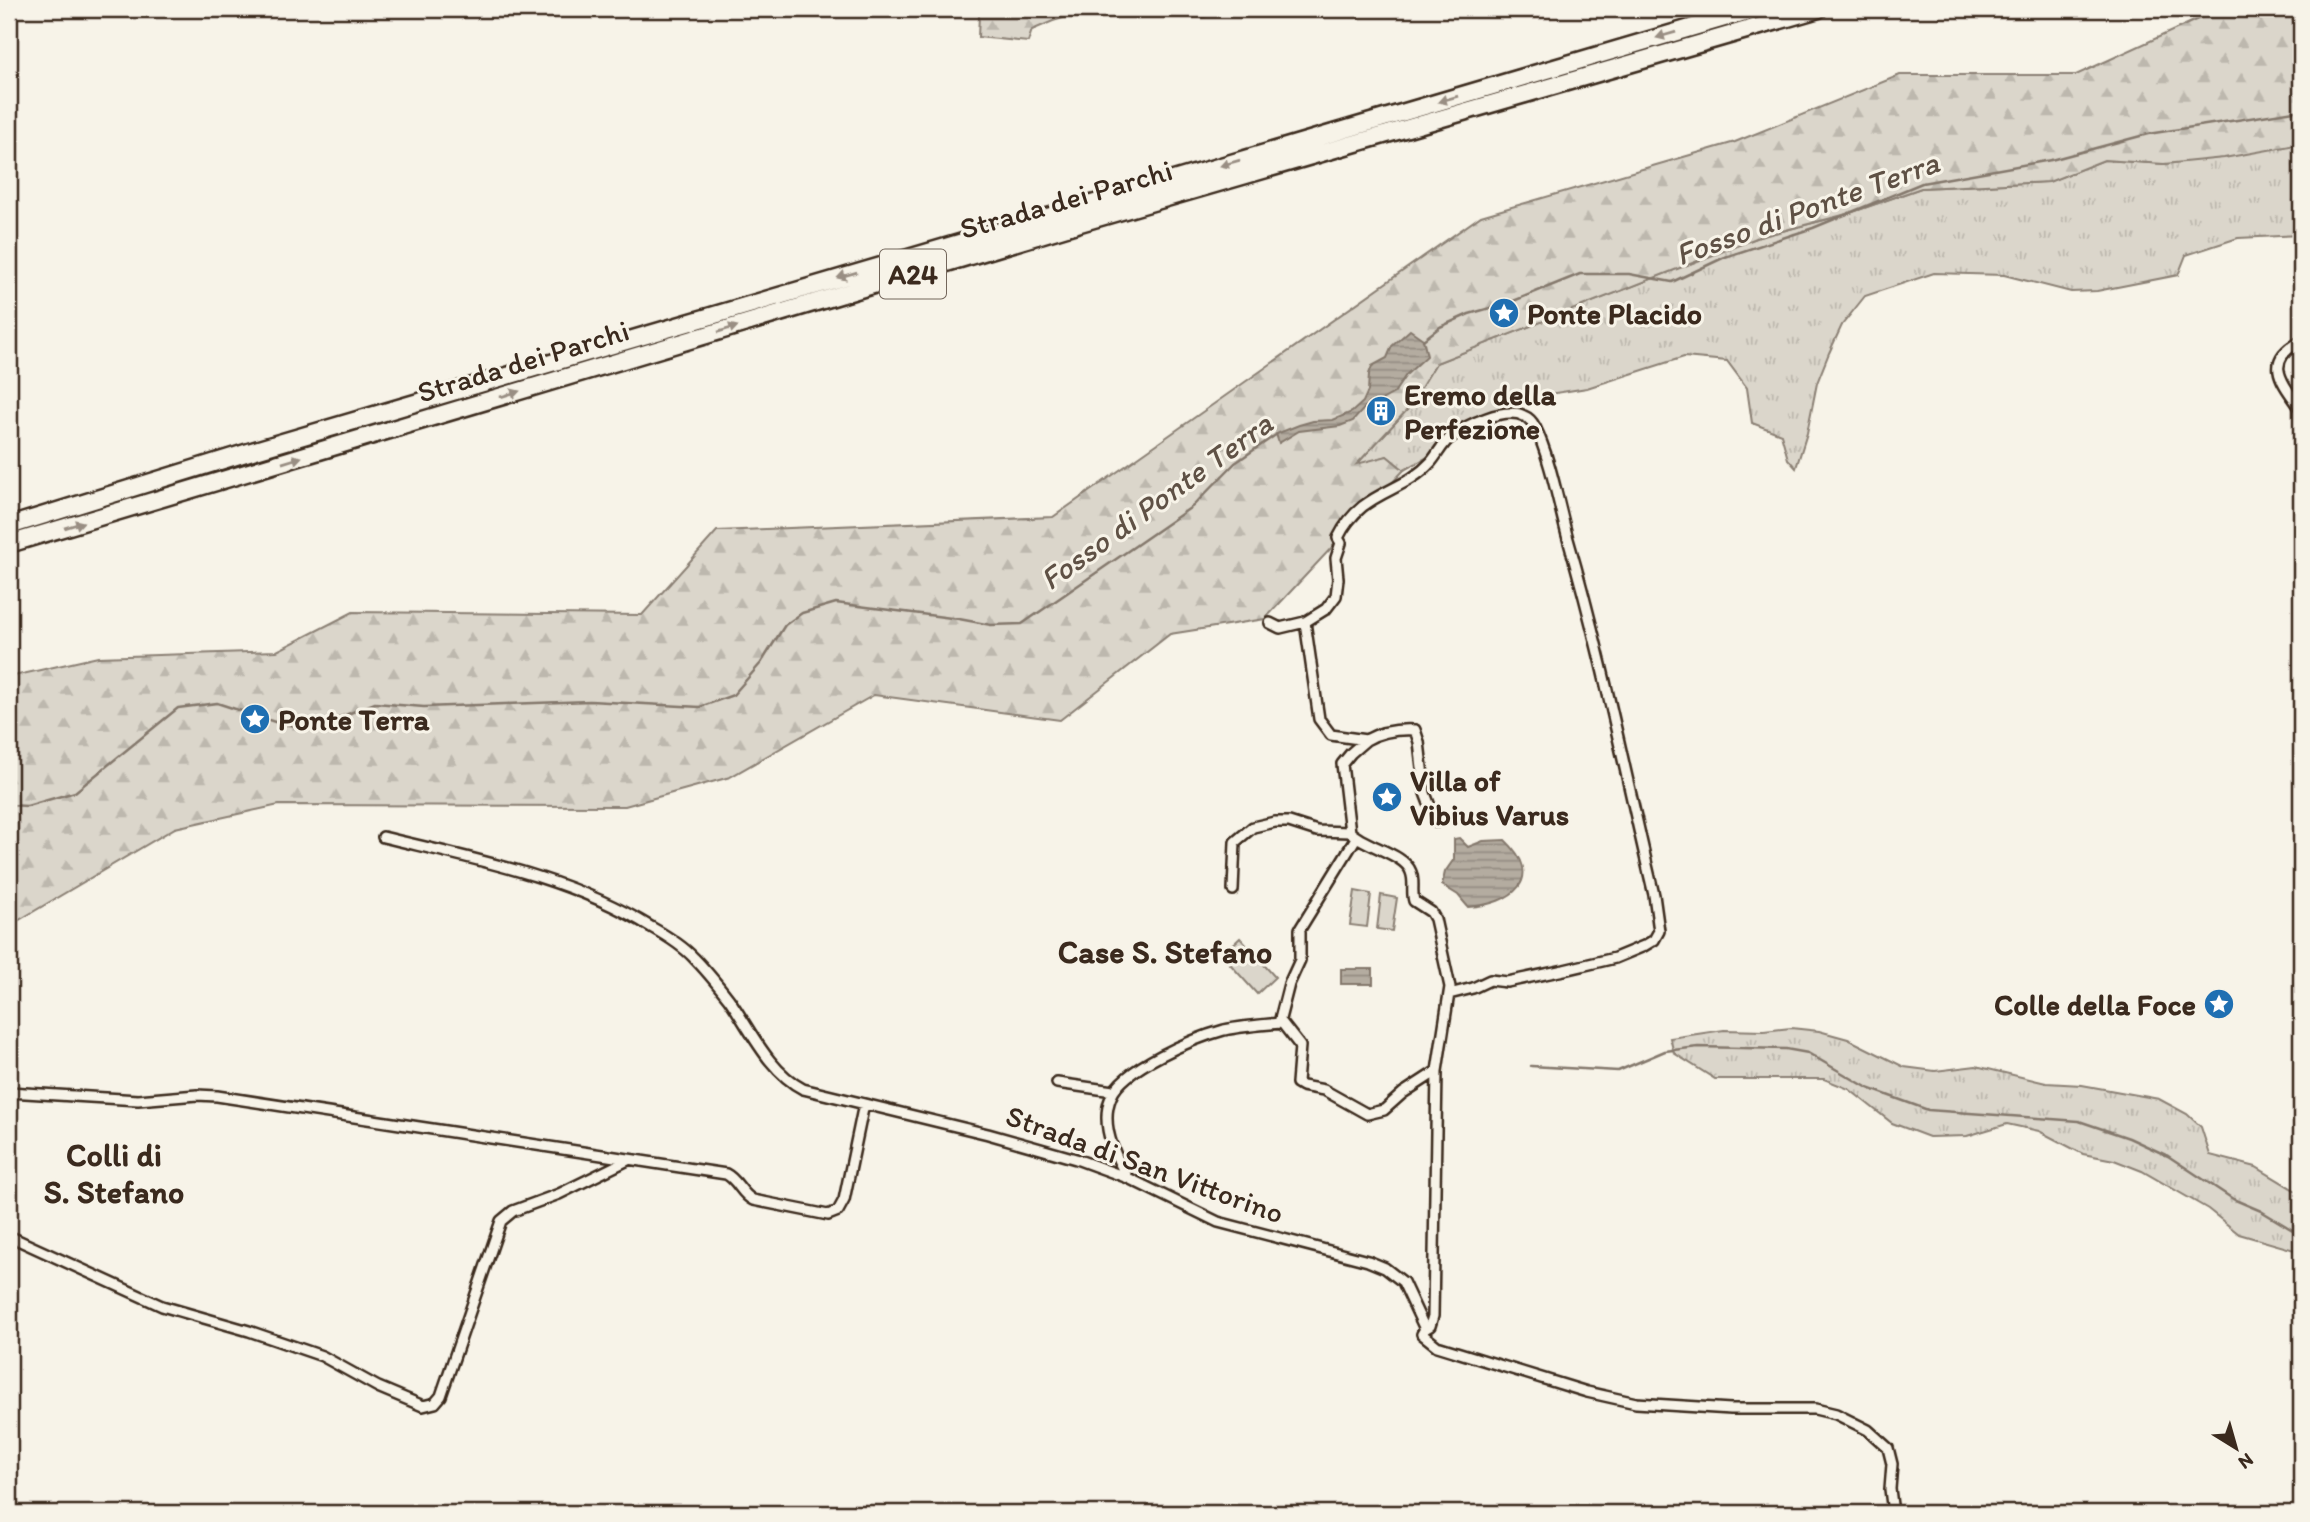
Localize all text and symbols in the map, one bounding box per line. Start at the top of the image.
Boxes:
one-way arrow [1656,30,1677,40]
one-way arrow [1437,94,1458,104]
water label: Fosso di Ponte Terra [1670,142,1944,273]
street label: Strada dei Parchi [955,151,1177,247]
one-way arrow [1219,158,1240,168]
road number: A24 [880,250,946,298]
one-way arrow [836,271,857,281]
place label: Ponte Placido [1527,295,1702,332]
place icon: Ponte Placido [1487,296,1521,330]
street label: Strada dei Parchi [413,311,633,411]
one-way arrow [718,324,739,334]
place label: Eremo della Perfezione [1404,376,1557,447]
one-way arrow [500,389,521,399]
building icon: Eremo della Perfezione [1364,394,1398,428]
water label: Fosso di Ponte Terra [1032,404,1280,598]
one-way arrow [282,454,303,464]
one-way arrow [64,519,85,529]
place label: Ponte Terra [278,701,430,738]
place icon: Ponte Terra [238,702,272,736]
place label: Villa of Vibius Varus [1410,762,1569,833]
place icon: Villa of Vibius Varus [1370,780,1404,814]
district label: Case S. Stefano [1058,933,1272,971]
place label: Colle della Foce [1994,986,2196,1023]
place icon: Colle della Foce [2202,987,2236,1021]
street label: Strada di San Vittorino [1001,1097,1289,1231]
district label: Colli di S. Stefano [44,1136,184,1211]
north arrow [2202,1414,2272,1484]
text: N [2234,1448,2258,1474]

